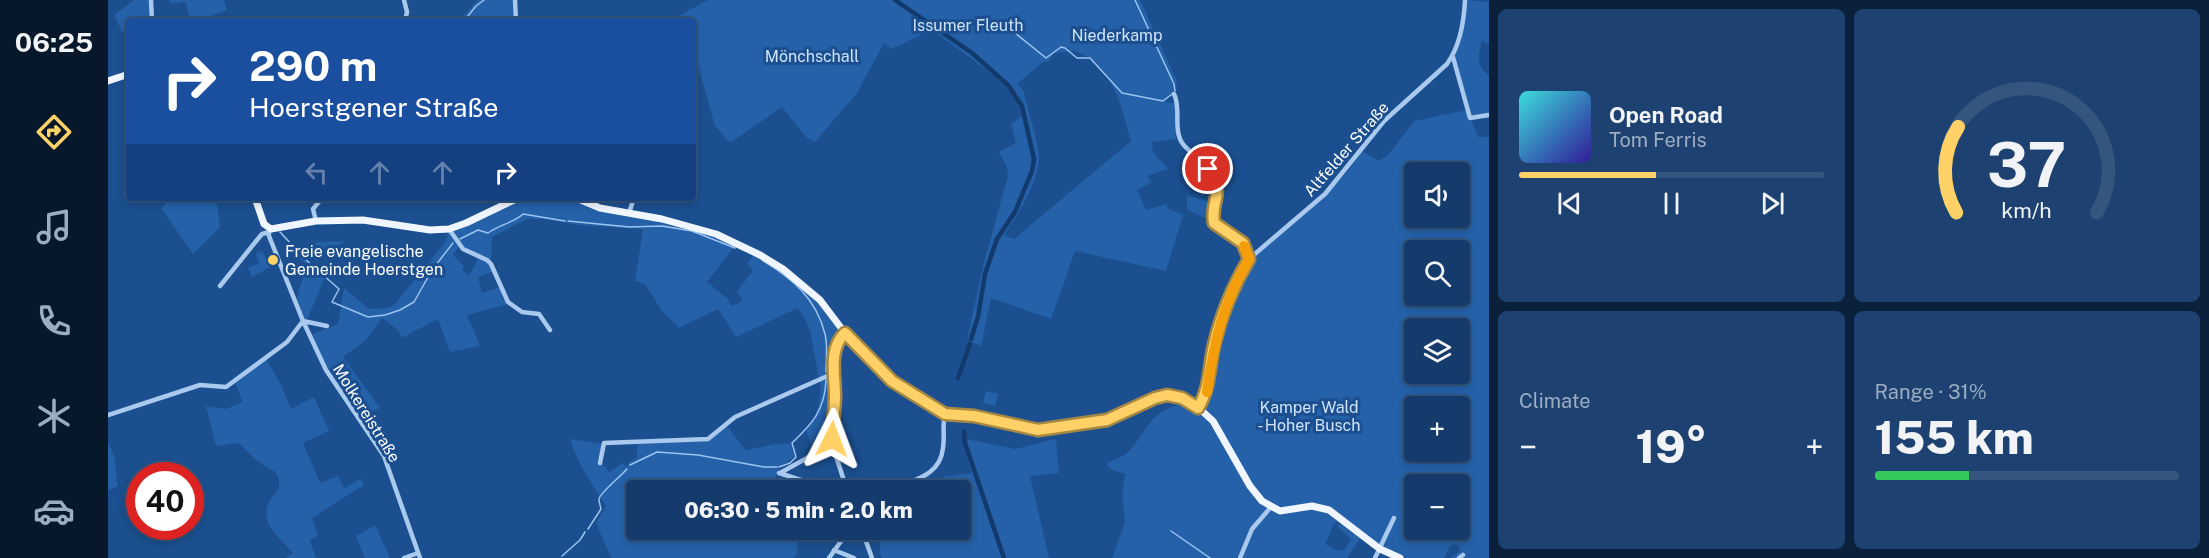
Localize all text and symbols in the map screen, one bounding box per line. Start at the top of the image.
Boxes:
park label: Issumer Fleuth [913,16,1023,35]
text: 06:25 [15,26,93,58]
park label: Niederkamp [1072,26,1162,45]
text: 290 m [249,41,377,90]
icon: right [150,42,228,120]
park label: Mönchschall [765,47,859,66]
text: Hoerstgener Straße [249,91,499,123]
street label: Altfelder Straße [1300,98,1393,201]
text: Open Road [1609,102,1723,128]
icon: directions [33,111,75,153]
text: Tom Ferris [1609,128,1707,152]
text: 37 [1987,128,2067,201]
pin [1182,143,1233,194]
icon: arrive [1191,152,1224,185]
icon: left [300,156,333,189]
icon: ahead [363,156,396,189]
icon: ahead [426,156,459,189]
icon: right [489,156,522,189]
map controls [1404,162,1470,540]
button: sound [1404,162,1470,228]
icon: previous [1553,187,1586,220]
icon: pause [1655,187,1688,220]
icon: next [1756,187,1789,220]
text: km/h [2002,198,2052,223]
icon: music [33,206,75,248]
button: search [1404,240,1470,306]
place label: Freie evangelische Gemeinde Hoerstgen [285,242,443,279]
marker: Freie evangelische Gemeinde Hoerstgen [266,253,280,267]
icon: phone [33,300,75,342]
button: layers [1404,318,1470,384]
street label: Molkereistraße [329,361,404,466]
text: Range · 31% [1875,380,1987,404]
text: Climate [1519,389,1591,413]
icon: climate [33,395,75,437]
button: + [1404,396,1470,462]
park label: Kamper Wald - Hoher Busch [1258,398,1360,435]
position arrow [800,407,864,471]
text: 155 km [1875,411,2034,464]
text: 19° [1635,420,1707,473]
text: − [1519,428,1537,466]
text: + [1805,428,1824,466]
speed limit sign: 40 [126,462,204,540]
button: − [1404,474,1470,540]
icon: car [33,490,75,532]
text: 06:30 · 5 min · 2.0 km [684,497,913,523]

